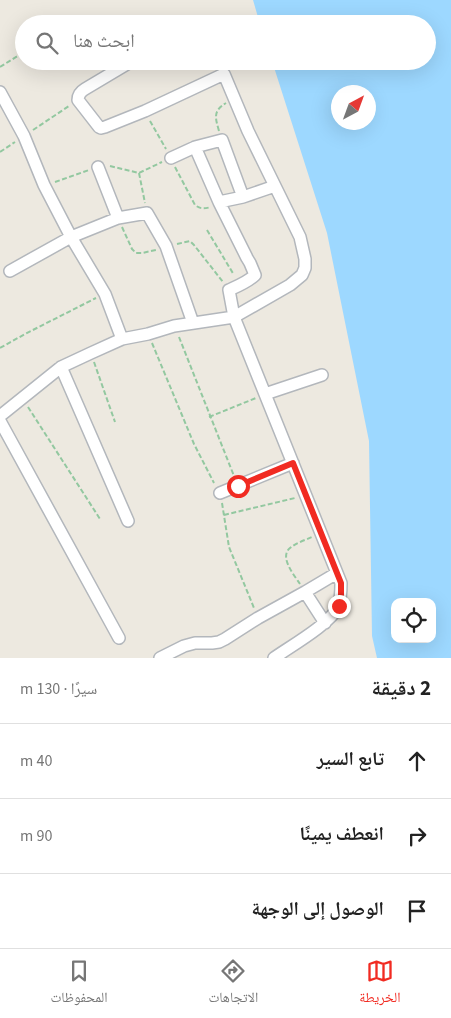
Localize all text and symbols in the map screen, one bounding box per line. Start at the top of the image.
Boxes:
search box [15,15,436,70]
text: ابحث هنا [73,28,135,55]
icon: search [33,29,61,57]
north arrow [331,85,376,130]
route start [227,475,250,498]
route end [328,595,351,618]
map controls [391,598,436,643]
button: locate [391,598,436,643]
text: 2 دقيقة [372,673,431,703]
text: سيرًا · 130 m [20,678,97,700]
text: تابع السير [317,746,384,773]
icon: ahead [403,747,431,775]
text: 40 m [20,750,52,772]
text: انعطف يمينًا [300,821,384,848]
icon: right [403,822,431,850]
text: 90 m [20,825,52,847]
text: الوصول إلى الوجهة [251,896,384,923]
icon: arrive [403,897,431,925]
tab: المحفوظات [51,957,107,1011]
tab: الاتجاهات [209,957,258,1011]
tab: الخريطة [359,957,400,1011]

